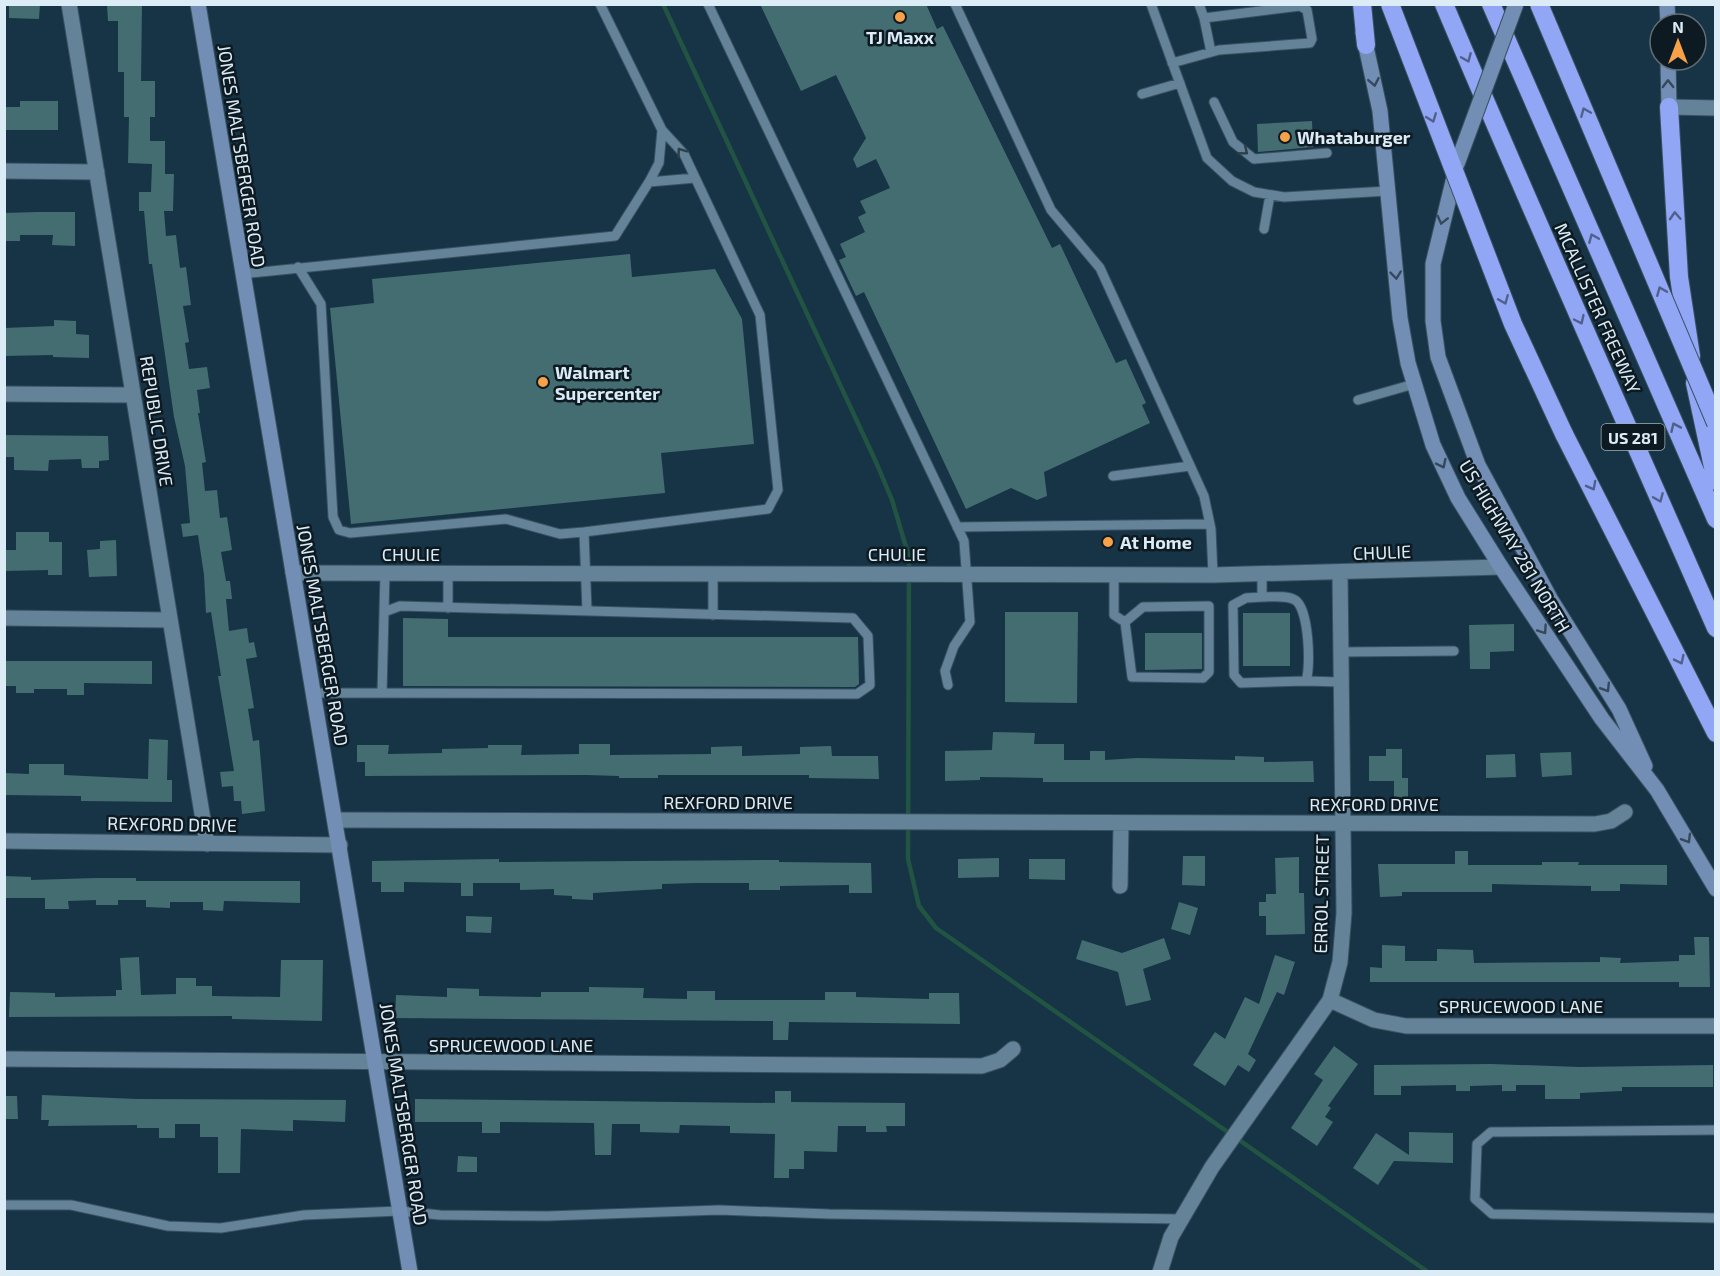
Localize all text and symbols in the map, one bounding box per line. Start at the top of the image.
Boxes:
marker: TJ Maxx [893,10,907,24]
north arrow [1648,12,1708,72]
text: N [1672,17,1684,36]
place label: TJ Maxx [866,26,935,48]
street label: JONES MALTSBERGER ROAD [214,43,270,269]
one-way arrow [1460,52,1472,63]
one-way arrow [1367,76,1380,86]
one-way arrow [1662,79,1675,88]
one-way arrow [1580,107,1592,118]
one-way arrow [1425,112,1438,123]
place label: Whataburger [1297,126,1411,148]
marker: Whataburger [1278,130,1292,144]
one-way arrow [1237,144,1248,155]
one-way arrow [677,148,688,159]
one-way arrow [1669,212,1682,221]
one-way arrow [1437,215,1450,225]
street label: MCALLISTER FREEWAY [1550,219,1646,397]
one-way arrow [1588,234,1600,245]
one-way arrow [1389,271,1402,280]
one-way arrow [1656,287,1668,298]
one-way arrow [1496,294,1509,305]
one-way arrow [1573,313,1585,324]
street label: REPUBLIC DRIVE [136,354,178,488]
place label: Walmart Supercenter [555,361,660,404]
marker: Walmart Supercenter [536,375,550,389]
one-way arrow [1670,422,1682,433]
road number: US 281 [1602,424,1664,450]
street label: US HIGHWAY 281 NORTH [1455,456,1575,636]
one-way arrow [1434,457,1446,468]
one-way arrow [1584,480,1596,491]
one-way arrow [1652,491,1664,502]
street label: JONES MALTSBERGER ROAD [293,522,353,748]
place label: At Home [1120,531,1192,553]
marker: At Home [1101,535,1115,549]
street label: CHULIE [1352,540,1412,564]
street label: CHULIE [382,543,440,565]
street label: CHULIE [868,543,926,565]
one-way arrow [1536,623,1547,634]
one-way arrow [1672,654,1684,665]
one-way arrow [1598,681,1609,692]
street label: REXFORD DRIVE [663,791,793,813]
street label: REXFORD DRIVE [1309,793,1439,815]
street label: REXFORD DRIVE [107,812,237,836]
one-way arrow [1680,833,1691,843]
street label: ERROL STREET [1309,834,1333,954]
street label: SPRUCEWOOD LANE [1439,995,1603,1017]
street label: JONES MALTSBERGER ROAD [376,1001,432,1227]
street label: SPRUCEWOOD LANE [429,1034,593,1056]

